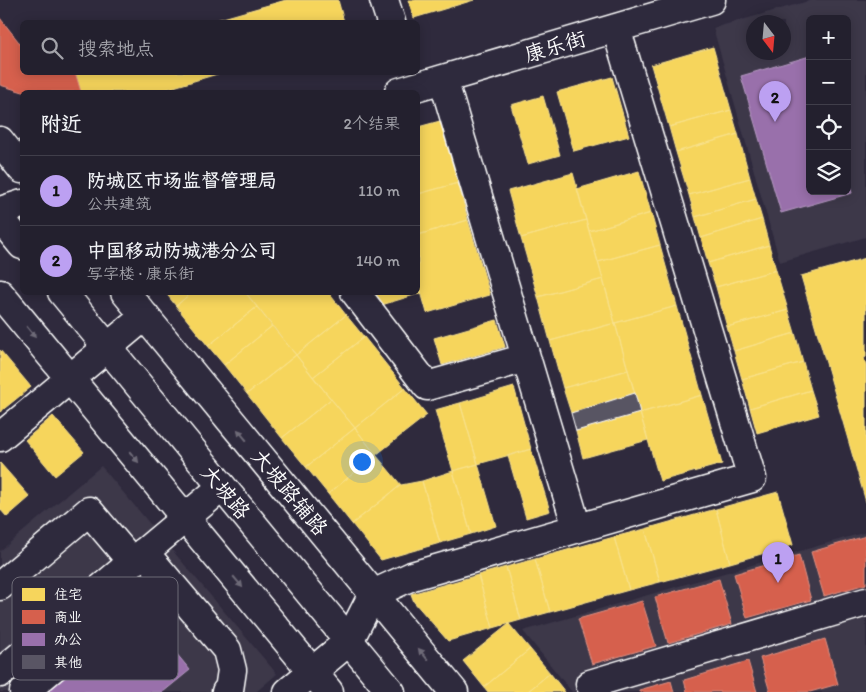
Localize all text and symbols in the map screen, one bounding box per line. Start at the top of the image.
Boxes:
north arrow [746,15,791,60]
map controls [806,15,851,195]
button: + [806,15,851,60]
search box [20,20,420,75]
street label: 康乐街 [521,25,589,67]
icon: search [38,34,66,62]
text: 搜索地点 [78,37,154,60]
button: − [806,60,851,105]
pin: 2 [759,81,791,122]
button: locate [806,105,851,150]
text: 附近 [40,111,82,136]
text: 2个结果 [344,114,400,133]
button: layers [806,150,851,195]
text: 防城区市场监督管理局 [87,169,277,192]
text: 1 [52,181,60,200]
text: 110 m [358,181,400,200]
text: 公共建筑 [87,194,151,213]
text: 中国移动防城港分公司 [87,239,277,262]
text: 2 [52,251,60,270]
text: 140 m [356,251,400,270]
text: 写字楼 · 康乐街 [87,264,194,283]
one-way arrow [25,325,37,337]
one-way arrow [236,429,248,441]
street label: 大坡路辅路 [247,444,333,540]
your location [349,449,375,475]
one-way arrow [129,450,140,463]
street label: 大坡路 [196,460,256,524]
pin: 1 [762,542,794,583]
one-way arrow [232,576,243,589]
legend [12,577,178,680]
text: 住宅 [54,586,82,603]
text: 商业 [54,609,82,626]
text: 办公 [54,631,82,648]
one-way arrow [418,648,429,661]
text: 其他 [54,654,82,671]

